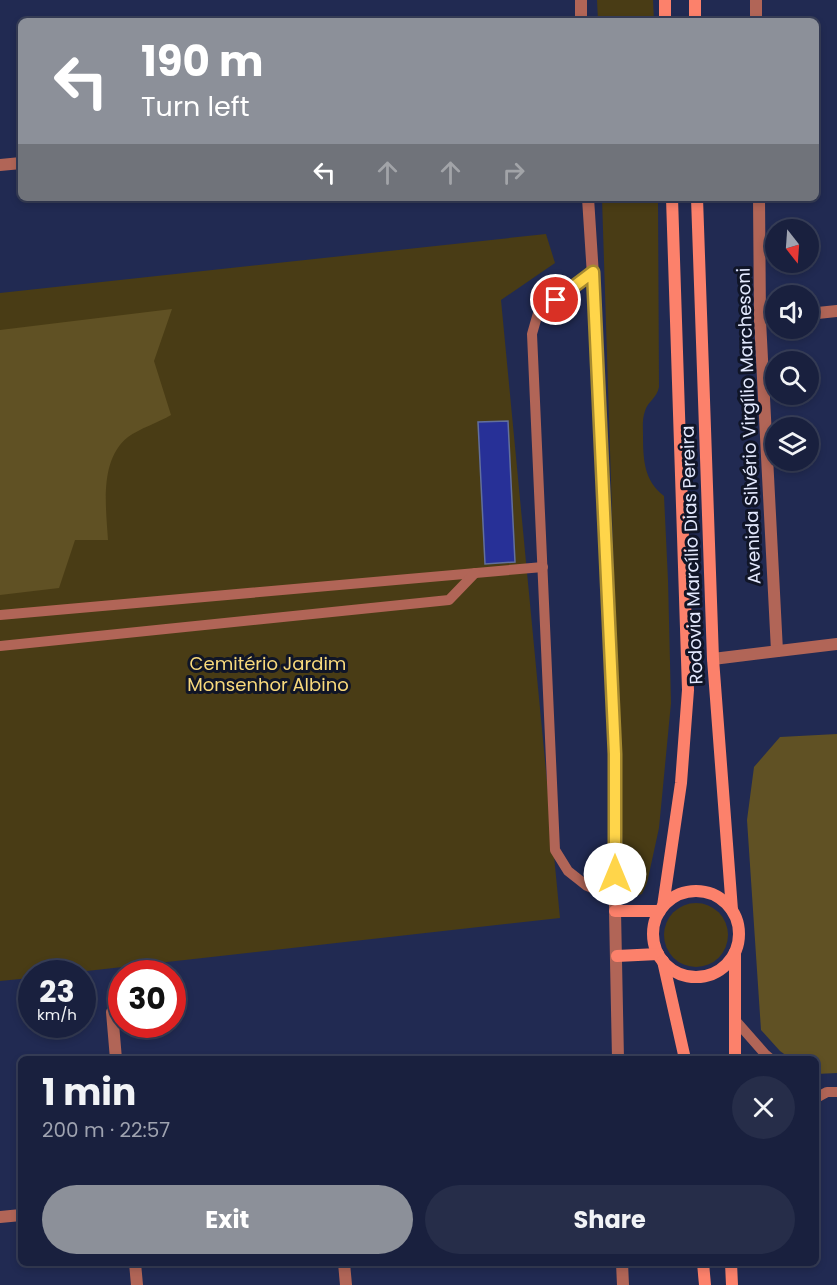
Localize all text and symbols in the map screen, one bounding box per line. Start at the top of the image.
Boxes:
text: 190 m [141,32,263,91]
icon: left [42,42,120,120]
text: Turn left [141,88,250,125]
icon: left [308,156,341,189]
icon: ahead [371,156,404,189]
icon: ahead [434,156,467,189]
icon: right [497,156,530,189]
north arrow [765,219,819,273]
map controls [765,219,819,471]
street label: Avenida Silvério Virgílio Marchesoni [730,267,767,585]
pin [530,274,581,325]
icon: arrive [539,283,572,316]
button: sound [765,285,819,339]
button: search [765,351,819,405]
button: layers [765,417,819,471]
street label: Rodovia Marcílio Dias Pereira [674,425,709,685]
park label: Cemitério Jardim Monsenhor Albino [187,651,349,697]
position arrow [583,842,647,906]
speed limit sign: 30 [108,960,186,1038]
text: 23 [39,970,75,1013]
text: km/h [37,1004,77,1025]
text: 1 min [42,1067,136,1118]
button: close [732,1076,795,1139]
text: 200 m · 22:57 [42,1116,170,1144]
button: Exit [42,1185,413,1254]
button: Share [425,1185,795,1254]

